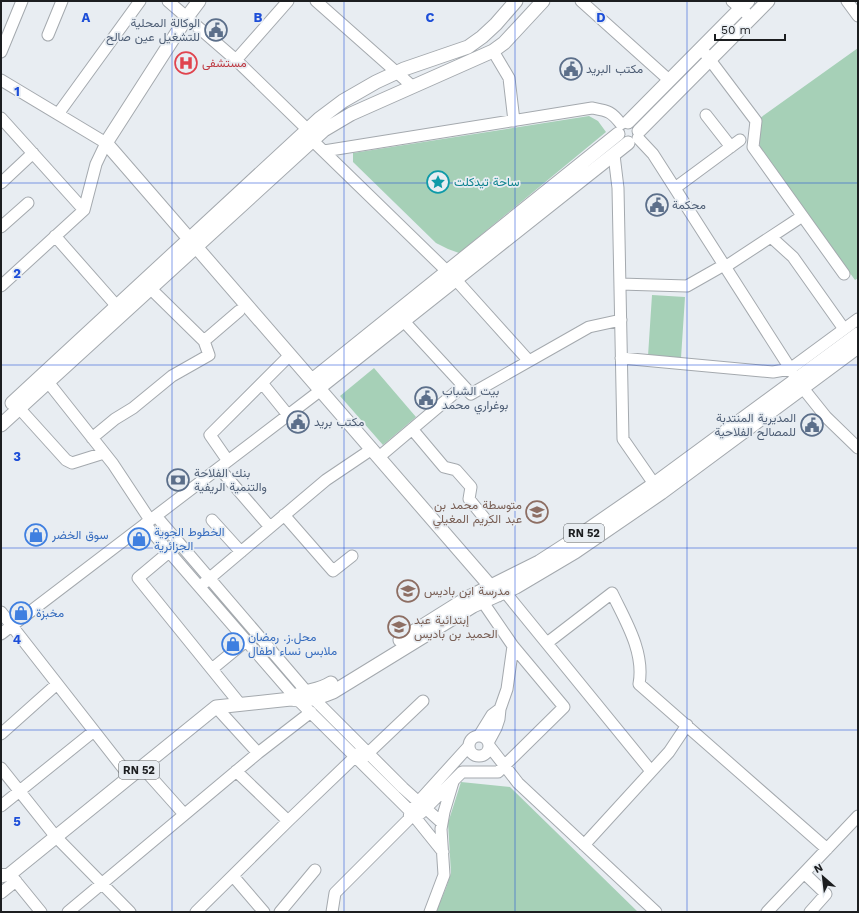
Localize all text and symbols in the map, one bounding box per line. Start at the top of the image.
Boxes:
text: A [82,10,91,25]
text: B [254,10,263,25]
text: C [426,10,435,25]
text: D [596,10,606,25]
place label: الوكالة المحلية للتشغيل عين صالح [106,16,200,46]
scale bar [715,16,785,42]
public building icon: الوكالة المحلية للتشغيل عين صالح [203,17,229,43]
text: 50 m [721,23,751,37]
hospital icon: مستشفى [173,50,199,76]
place label: مستشفى [202,56,247,71]
public building icon: مكتب البريد [558,56,584,82]
place label: مكتب البريد [586,62,643,77]
text: 1 [14,84,20,99]
place icon: ساحة تيدكلت [425,169,451,195]
place label: ساحة تيدكلت [454,175,520,189]
public building icon: محكمة [644,192,670,218]
place label: محكمة [672,198,706,212]
text: 2 [13,266,21,281]
place label: بيت الشباب بوغراري محمد [442,384,508,415]
public building icon: بيت الشباب بوغراري محمد [413,385,439,411]
public building icon: مكتب بريد [285,409,311,435]
place label: المديرية المنتدبة للمصالح الفلاحية [715,411,796,441]
public building icon: المديرية المنتدبة للمصالح الفلاحية [799,412,825,438]
place label: مكتب بريد [314,415,364,430]
text: 3 [13,449,21,464]
place label: بنك الفلاحة والتنمية الريفية [194,466,267,495]
bank icon: بنك الفلاحة والتنمية الريفية [165,467,191,493]
place label: متوسطة محمد بن عبد الكريم المغيلي [433,498,522,529]
school or university icon: متوسطة محمد بن عبد الكريم المغيلي [524,499,550,525]
shop icon: سوق الخضر [23,522,49,548]
road number: RN 52 [564,524,604,542]
place label: الخطوط الجوية الجزائرية [154,525,225,554]
shop icon: الخطوط الجوية الجزائرية [126,526,152,552]
place label: سوق الخضر [51,528,109,543]
school or university icon: مدرسة ابن باديس [395,578,421,604]
place label: مدرسة ابن باديس [424,584,510,599]
shop icon: مخبزة [8,600,34,626]
place label: مخبزة [36,606,64,621]
place label: إبتدائية عبد الحميد بن باديس [414,613,497,642]
school or university icon: إبتدائية عبد الحميد بن باديس [386,614,412,640]
place label: محل.ز. رمضان ملابس نساء اطفال [248,630,337,659]
shop icon: محل.ز. رمضان ملابس نساء اطفال [220,631,246,657]
text: 4 [13,632,22,647]
road number: RN 52 [119,761,159,779]
text: 5 [13,814,21,829]
north arrow [803,857,843,897]
text: N [812,861,825,876]

